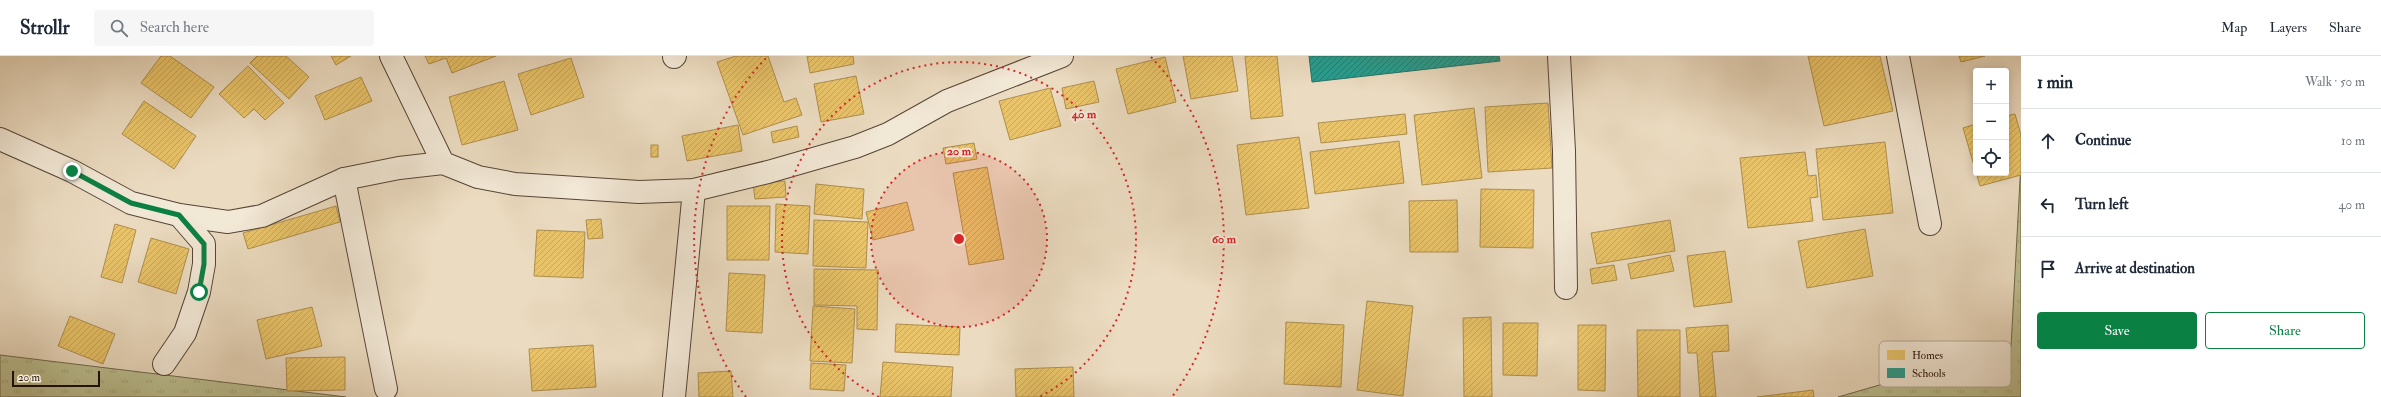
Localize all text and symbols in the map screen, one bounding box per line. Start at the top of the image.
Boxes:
search box [94,10,374,46]
text: Strollr [20,16,70,40]
icon: search [108,17,130,39]
text: Search here [140,18,209,37]
text: Map [2221,19,2247,36]
text: Layers [2269,19,2307,36]
text: Share [2329,19,2361,36]
map controls [1973,68,2009,176]
button: + [1973,68,2009,104]
text: 1 min [2037,72,2073,93]
text: Walk · 50 m [2305,74,2365,90]
button: − [1973,104,2009,140]
text: 40 m [1071,107,1097,122]
icon: ahead [2037,130,2059,152]
text: Continue [2075,131,2131,150]
text: 10 m [2341,133,2365,149]
button: locate [1973,140,2009,176]
text: 20 m [947,144,972,159]
route end [63,162,81,180]
icon: left [2037,194,2059,216]
text: Turn left [2075,195,2129,214]
text: 40 m [2339,197,2365,213]
centre of rings [952,232,966,246]
text: 60 m [1212,232,1237,247]
icon: arrive [2037,258,2059,280]
text: Arrive at destination [2075,259,2195,278]
route start [190,283,208,301]
button: Save [2037,312,2197,349]
button: Share [2205,312,2365,349]
legend [1879,341,2011,387]
text: Homes [1912,349,1943,362]
text: Schools [1912,367,1946,380]
scale bar [12,369,100,388]
text: 20 m [18,371,40,384]

